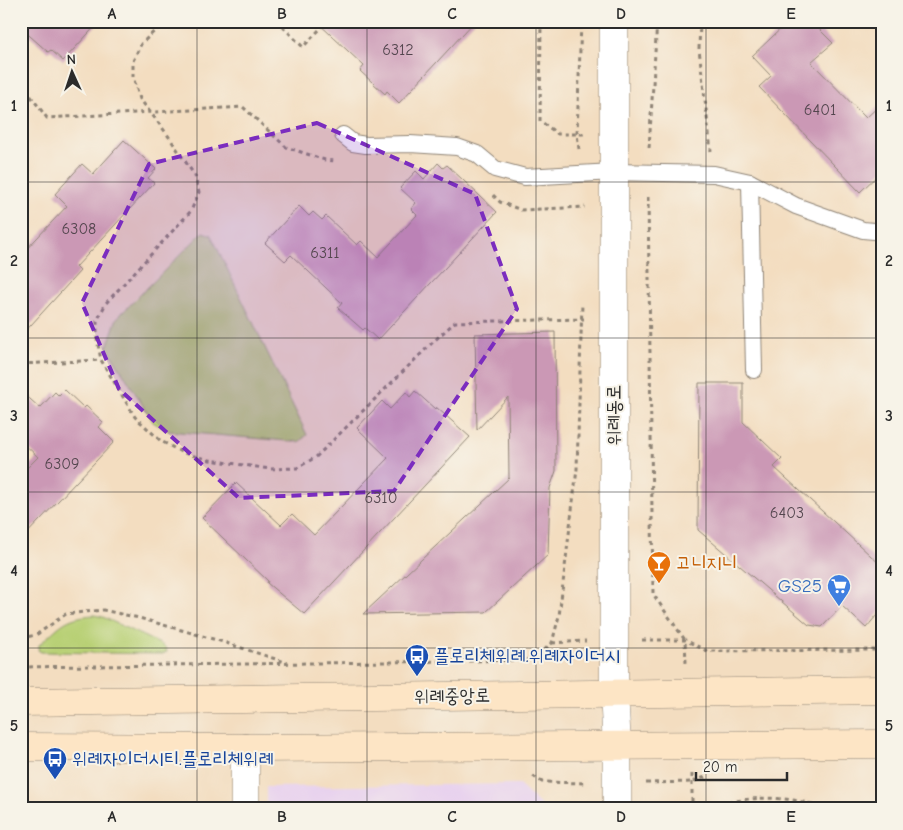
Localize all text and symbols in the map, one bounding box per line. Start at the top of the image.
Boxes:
text: A [108,5,117,23]
text: B [277,5,287,23]
text: C [447,5,457,23]
text: D [616,5,626,23]
text: E [786,5,796,23]
house number: 6312 [382,41,414,59]
north arrow [48,48,98,98]
text: N [66,51,76,68]
text: 1 [11,97,17,115]
text: 1 [886,97,892,115]
house number: 6401 [804,101,836,119]
house number: 6308 [62,220,96,238]
house number: 6311 [310,244,340,262]
text: 2 [10,252,18,270]
text: 2 [885,252,893,270]
street label: 위례동로 [603,384,625,446]
text: 3 [10,407,18,425]
text: 3 [885,407,893,425]
house number: 6309 [44,455,80,473]
house number: 6310 [365,489,397,507]
house number: 6403 [770,504,804,522]
bar icon: 고니지니 [646,550,672,584]
place label: 고니지니 [676,552,737,574]
text: 4 [10,562,18,580]
text: 4 [885,562,893,580]
supermarket icon: GS25 [826,573,852,607]
place label: GS25 [778,575,822,597]
bus stop icon: 플로리체위례.위례자이더시 [404,643,430,677]
place label: 플로리체위례.위례자이더시 [434,645,620,667]
street label: 위례중앙로 [414,684,490,708]
text: 5 [10,717,18,735]
text: 5 [885,717,893,735]
bus stop icon: 위례자이더시티.플로리체위례 [42,746,68,780]
place label: 위례자이더시티.플로리체위례 [72,748,274,770]
scale bar [696,750,787,782]
text: 20 m [703,758,737,776]
text: A [108,808,117,826]
text: B [277,808,287,826]
text: C [447,808,457,826]
text: D [616,808,626,826]
text: E [786,808,796,826]

